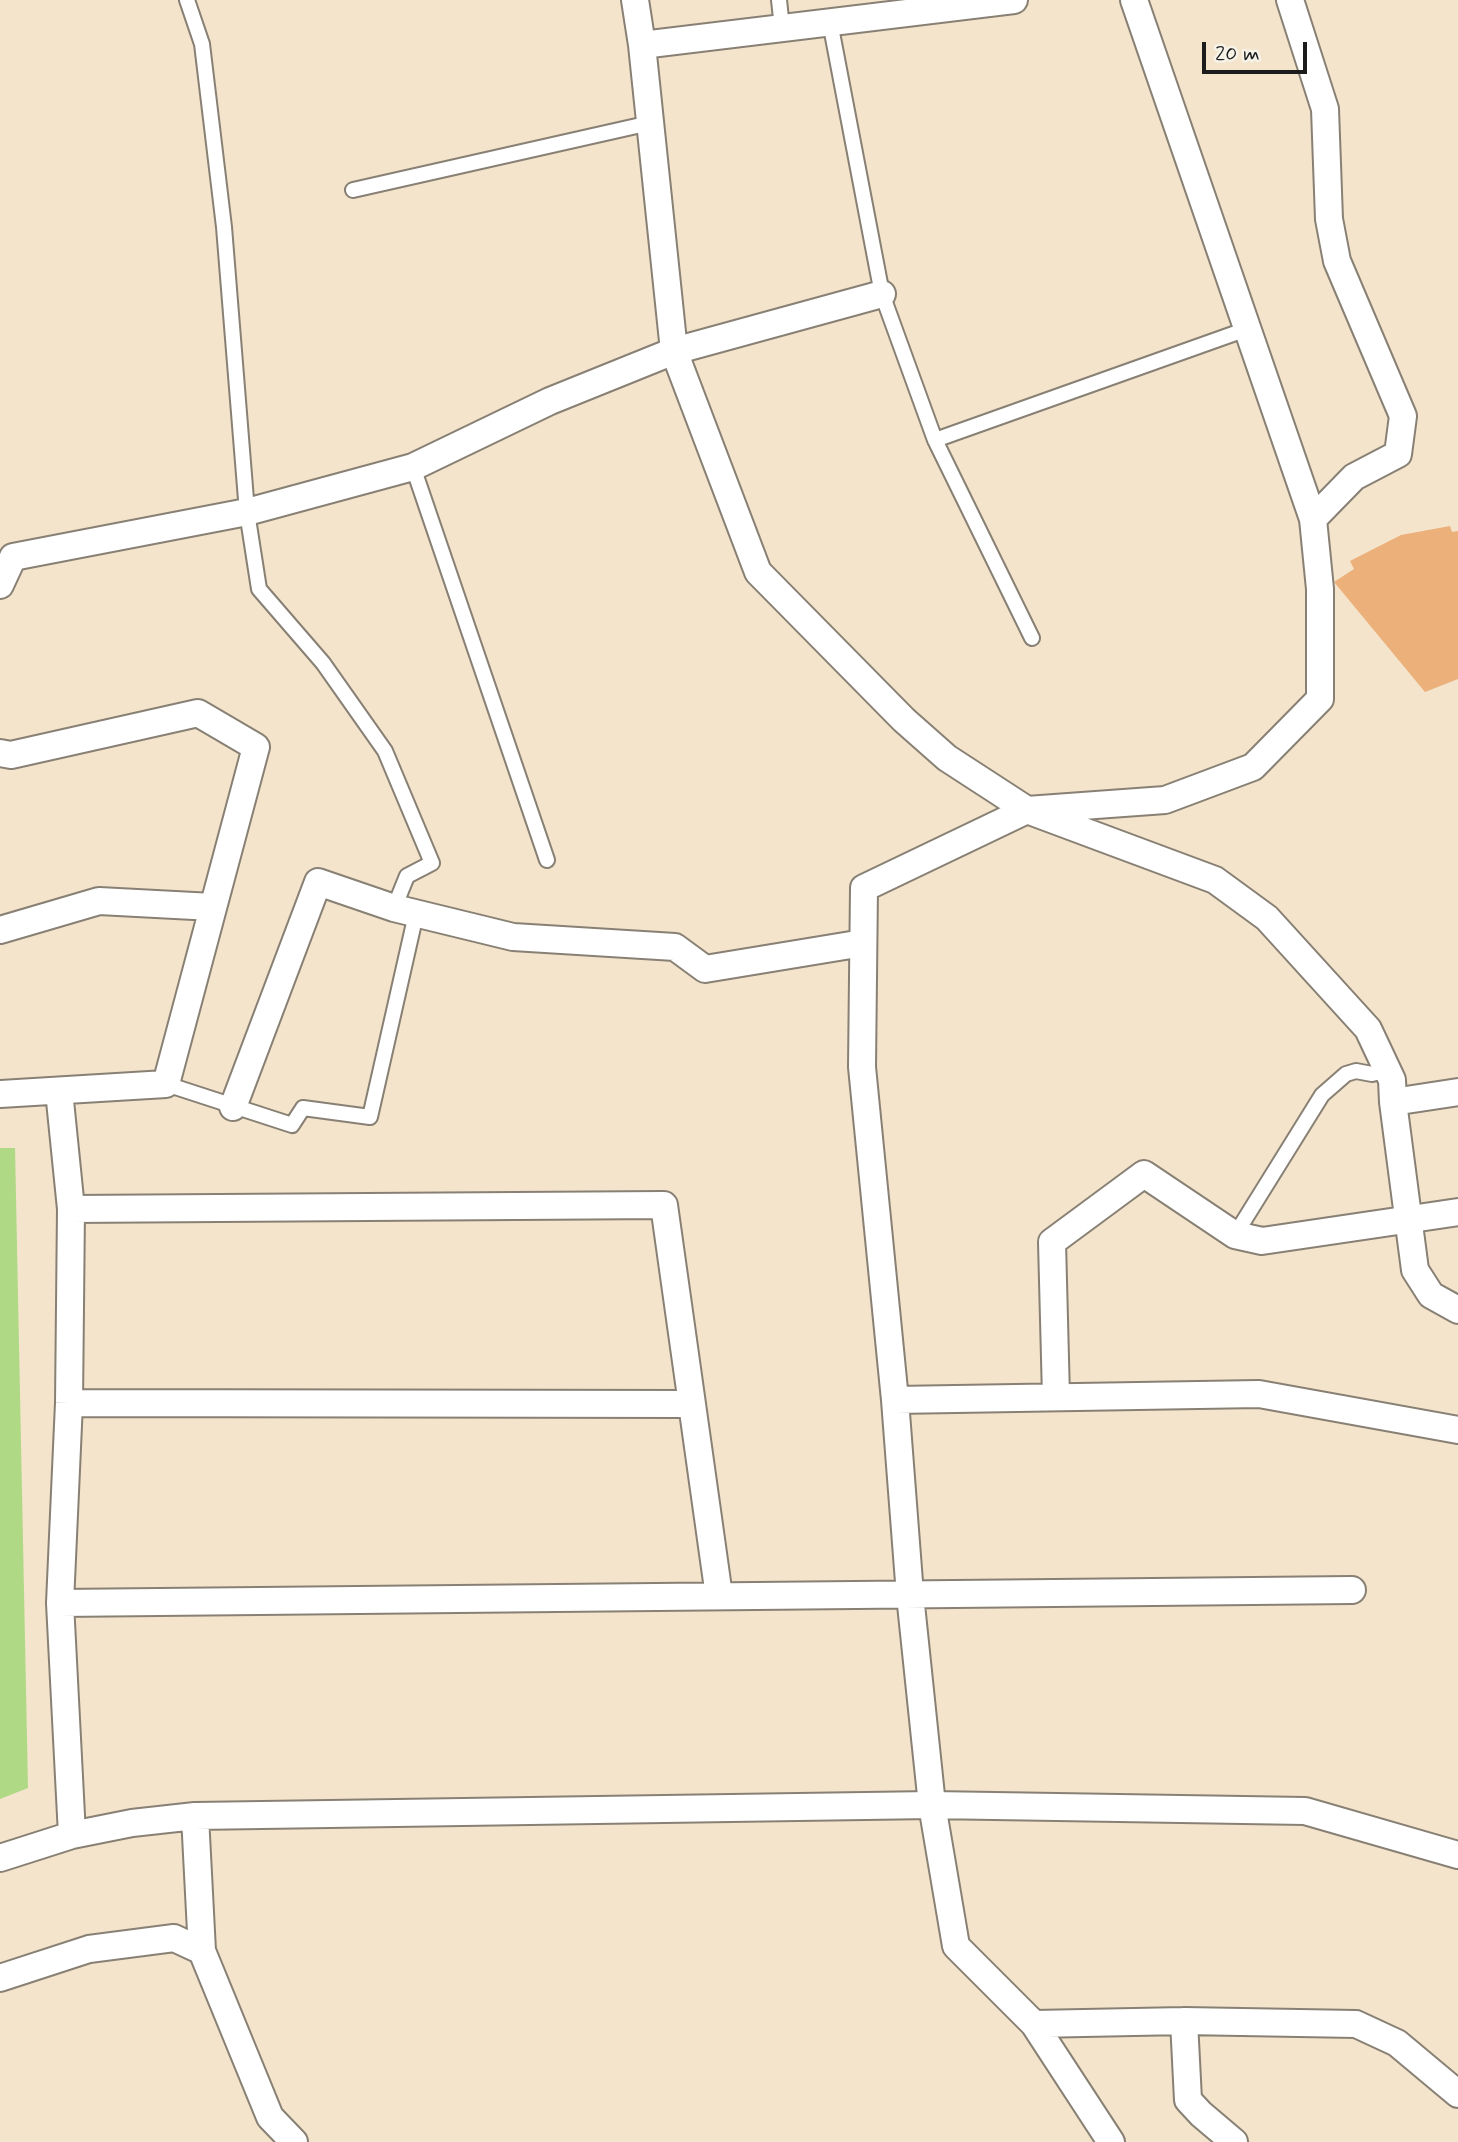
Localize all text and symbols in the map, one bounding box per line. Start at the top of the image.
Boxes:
scale bar [1206,28,1311,72]
text: 20 m [1215,40,1260,68]

